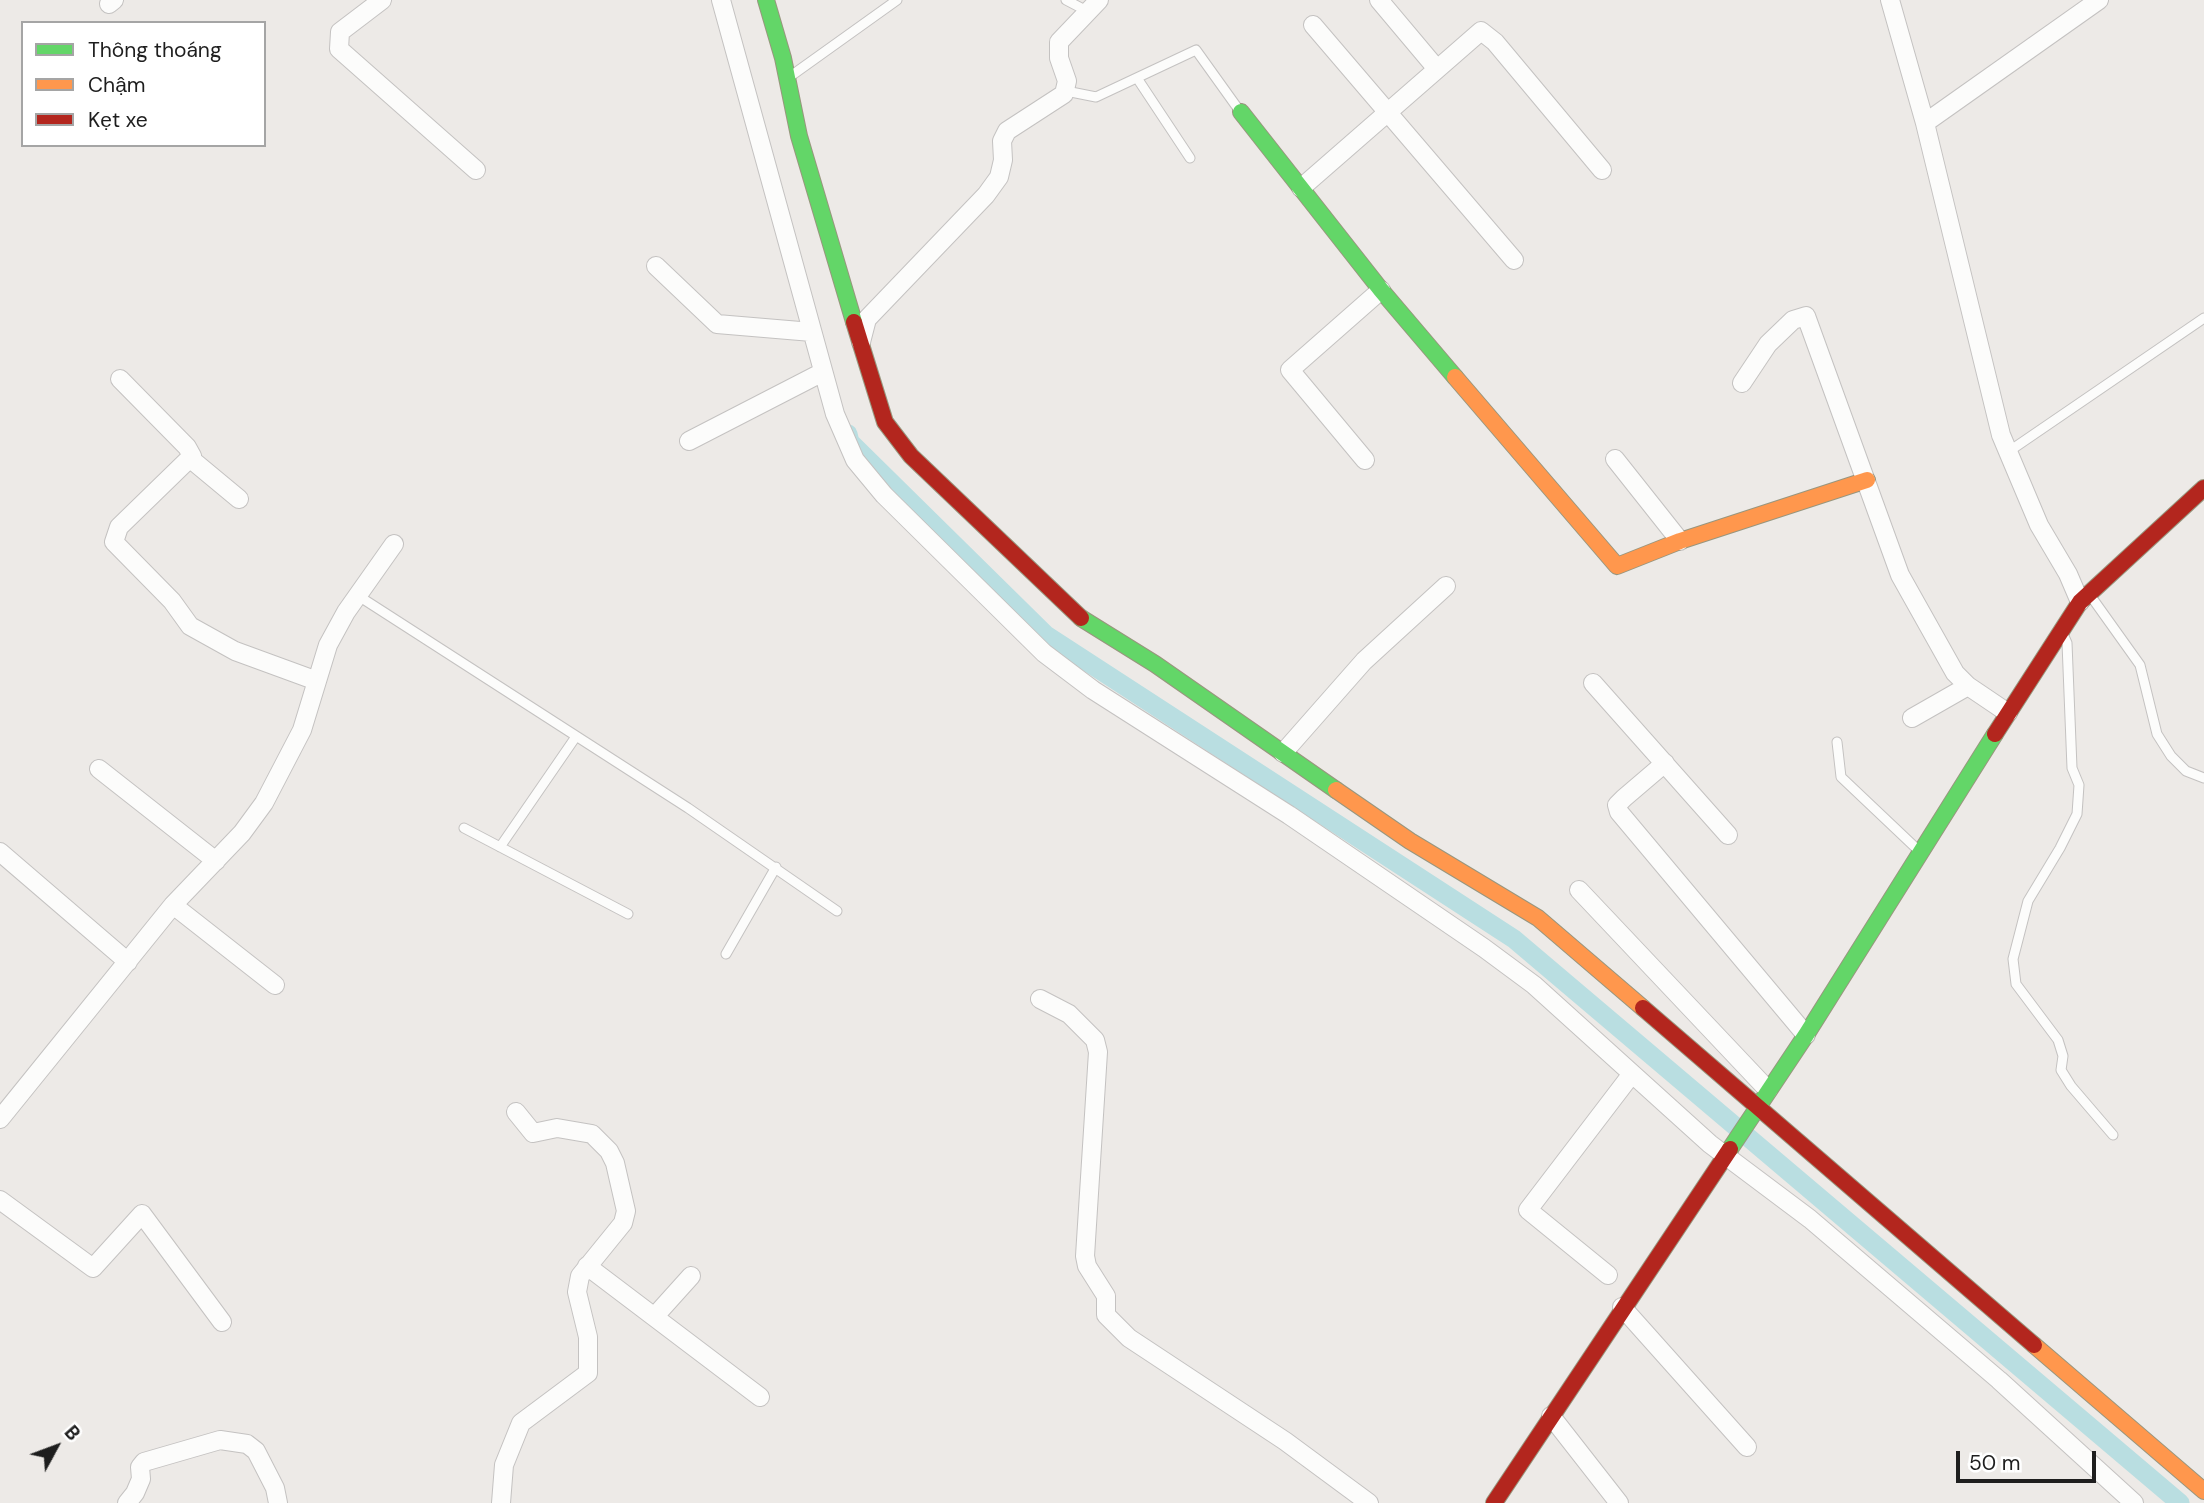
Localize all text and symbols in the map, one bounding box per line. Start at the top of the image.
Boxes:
legend [21,21,266,147]
text: Thông thoáng [88,36,222,64]
text: Chậm [88,71,146,99]
text: Kẹt xe [88,106,148,134]
north arrow [21,1412,91,1482]
text: B [59,1420,86,1446]
scale bar [1959,1436,2099,1480]
text: 50 m [1969,1449,2020,1477]

